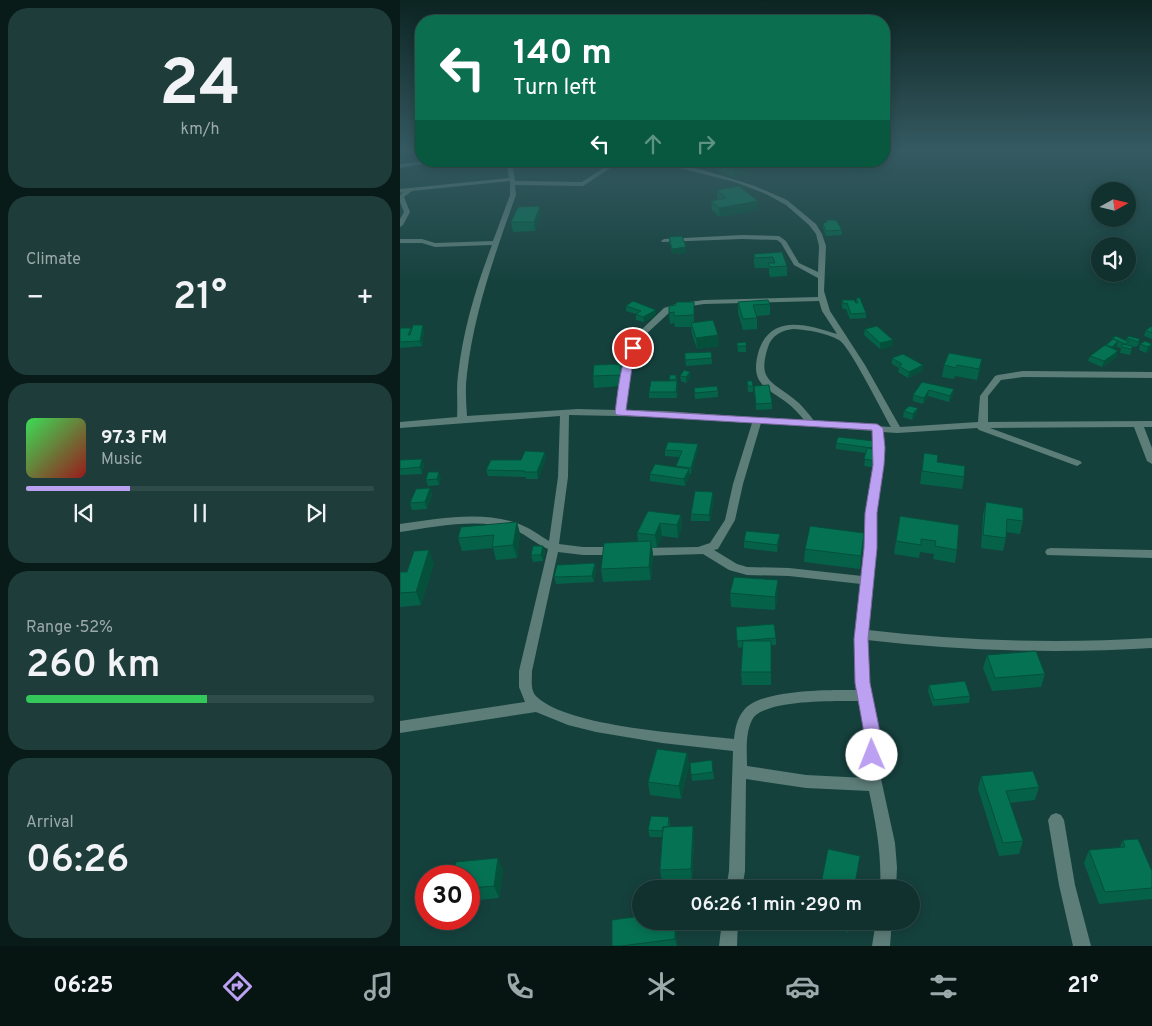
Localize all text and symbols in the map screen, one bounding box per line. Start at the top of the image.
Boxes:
text: 140 m [513,32,612,76]
icon: left [430,35,495,100]
text: 24 [159,46,241,128]
text: Turn left [513,75,596,102]
text: km/h [181,120,219,140]
icon: left [586,130,614,158]
icon: ahead [639,130,667,158]
icon: right [692,130,720,158]
north arrow [1091,182,1136,228]
map controls [1091,182,1136,282]
button: sound [1091,237,1136,282]
text: Climate [26,250,81,270]
text: 21° [173,274,227,323]
text: − [26,281,44,317]
text: + [356,281,374,317]
pin [612,327,654,369]
icon: arrive [619,334,647,362]
text: 97.3 FM [101,426,167,450]
text: Music [101,450,142,470]
icon: previous [70,499,98,527]
icon: pause [186,499,214,527]
icon: next [302,499,330,527]
text: Range · 52% [26,618,113,638]
text: 260 km [26,642,160,691]
position arrow [845,728,897,780]
text: Arrival [26,813,74,833]
text: 06:26 [26,837,129,886]
speed limit sign: 30 [415,865,480,930]
text: 06:26 · 1 min · 290 m [690,893,862,917]
icon: directions [220,969,255,1004]
icon: music [361,969,396,1004]
icon: phone [502,969,537,1004]
icon: climate [644,969,679,1004]
icon: car [785,969,820,1004]
icon: filters [926,969,961,1004]
text: 06:25 [53,973,113,1000]
text: 21° [1067,973,1099,1000]

